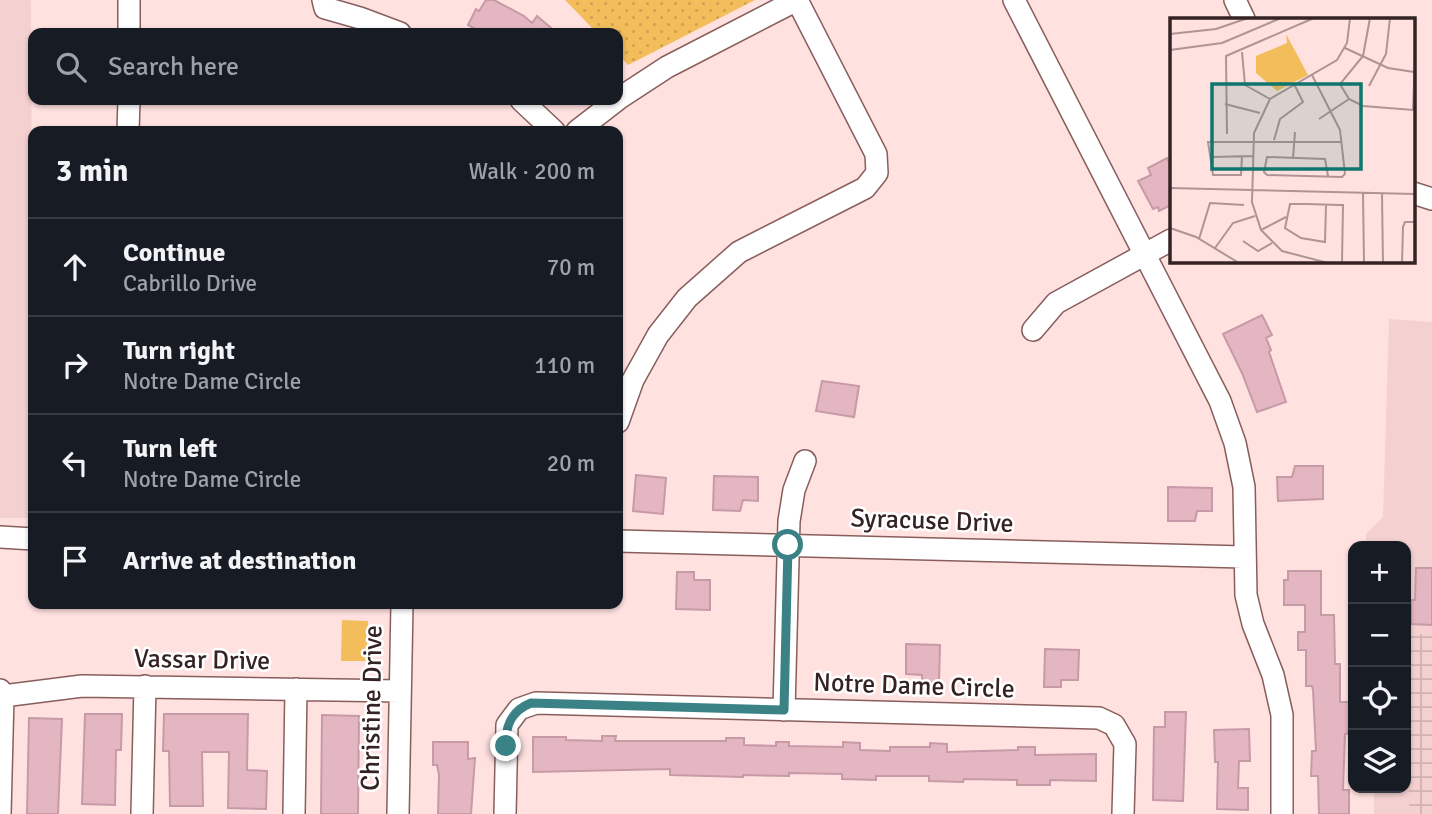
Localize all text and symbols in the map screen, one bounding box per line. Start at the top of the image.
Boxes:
inset map [1170,18,1414,262]
search box [28,28,623,105]
icon: search [52,48,90,86]
text: Search here [108,51,239,83]
text: 3 min [56,153,128,190]
text: Walk · 200 m [469,157,595,186]
text: Continue [123,237,225,269]
icon: ahead [56,248,94,286]
text: 70 m [547,253,595,282]
text: Cabrillo Drive [123,269,257,298]
text: Turn right [123,335,235,367]
icon: right [56,346,94,384]
text: 110 m [534,351,595,380]
text: Notre Dame Circle [123,367,301,396]
text: Turn left [123,433,217,465]
icon: left [56,444,94,482]
text: 20 m [547,449,595,478]
text: Notre Dame Circle [123,465,301,494]
street label: Syracuse Drive [850,502,1014,540]
route start [772,529,803,560]
map controls [1348,541,1411,793]
button: + [1348,541,1411,604]
icon: arrive [56,542,94,580]
text: Arrive at destination [123,545,356,577]
button: − [1348,604,1411,667]
street label: Christine Drive [355,625,389,791]
street label: Vassar Drive [133,643,271,677]
street label: Notre Dame Circle [813,666,1015,706]
button: locate [1348,667,1411,730]
route end [490,730,521,761]
button: layers [1348,730,1411,793]

